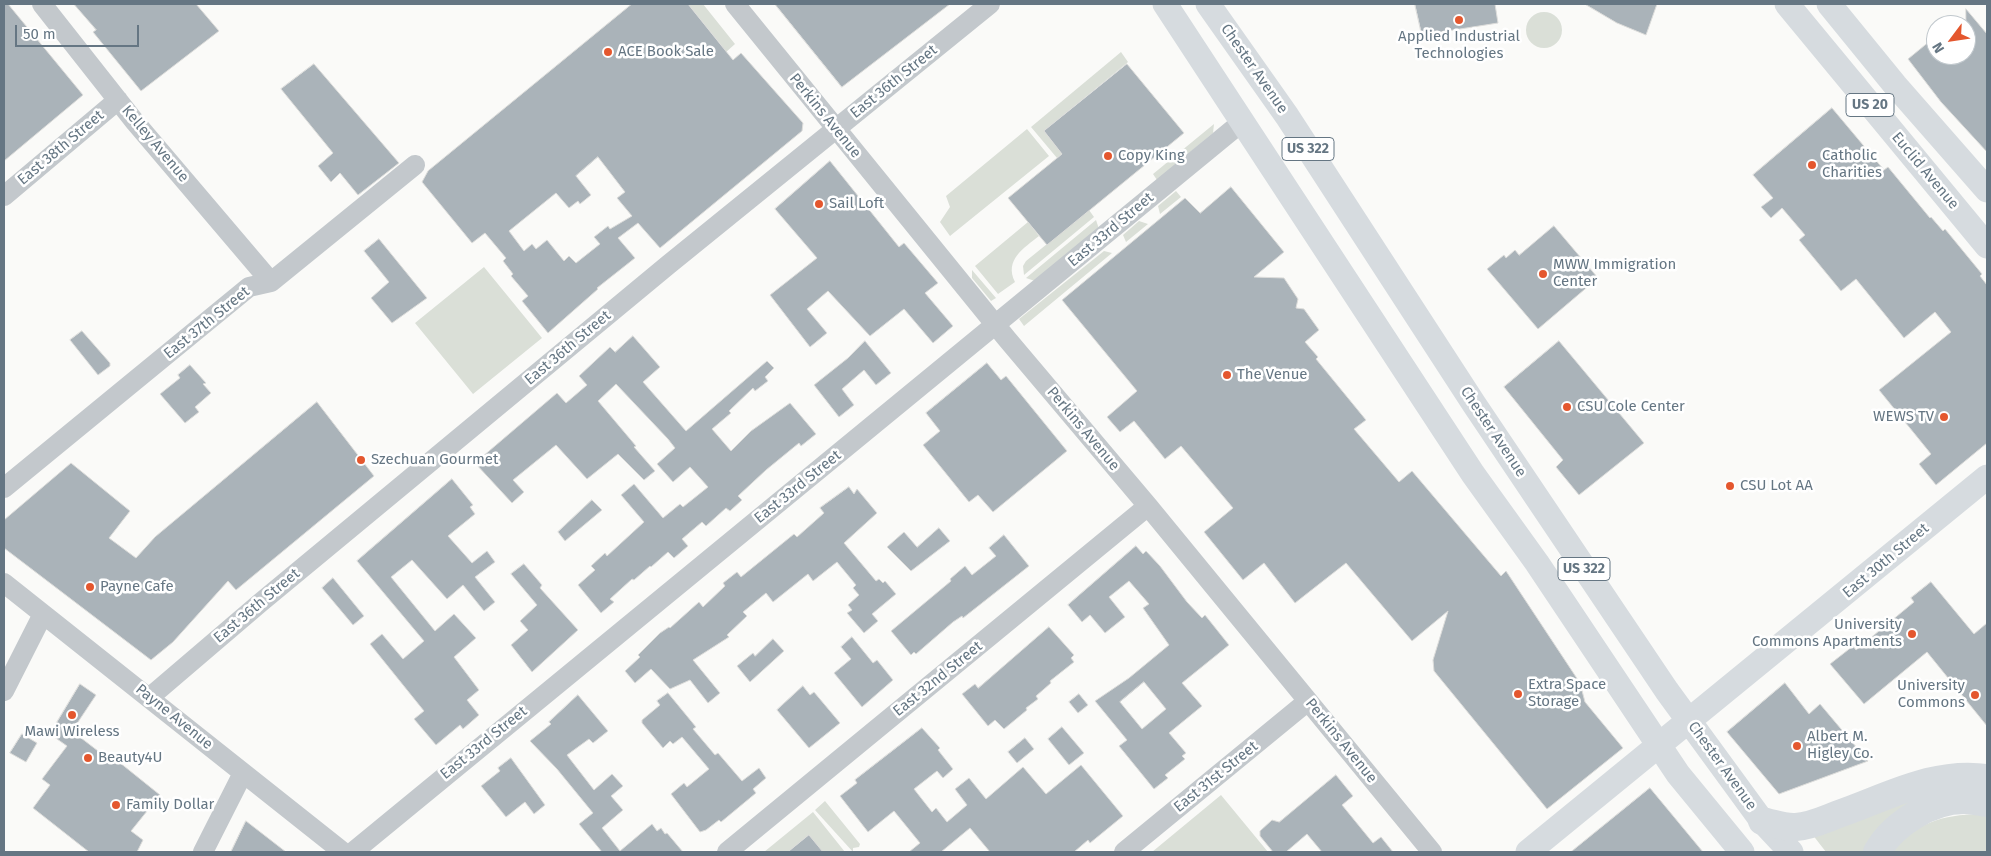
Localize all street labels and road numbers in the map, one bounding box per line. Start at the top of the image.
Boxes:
street label: Chester Avenue [1216,21,1292,117]
street label: East 36th Street [847,41,941,123]
street label: Perkins Avenue [785,70,865,162]
road number: US 20 [1846,94,1894,116]
street label: Kelley Avenue [118,102,192,186]
street label: East 38th Street [14,107,108,189]
street label: Euclid Avenue [1888,129,1962,213]
road number: US 322 [1282,138,1334,160]
street label: East 33rd Street [1065,189,1157,271]
street label: East 37th Street [160,283,254,363]
street label: East 36th Street [521,307,615,389]
street label: Perkins Avenue [1043,383,1123,475]
street label: Chester Avenue [1456,383,1530,481]
street label: East 33rd Street [751,447,845,527]
street label: East 30th Street [1839,520,1933,602]
road number: US 322 [1558,558,1610,580]
street label: East 36th Street [210,565,304,647]
street label: East 32nd Street [890,638,986,720]
street label: Payne Avenue [132,680,216,754]
street label: Perkins Avenue [1301,695,1381,787]
street label: East 33rd Street [437,703,531,783]
street label: Chester Avenue [1684,718,1760,814]
street label: East 31st Street [1170,738,1262,816]

